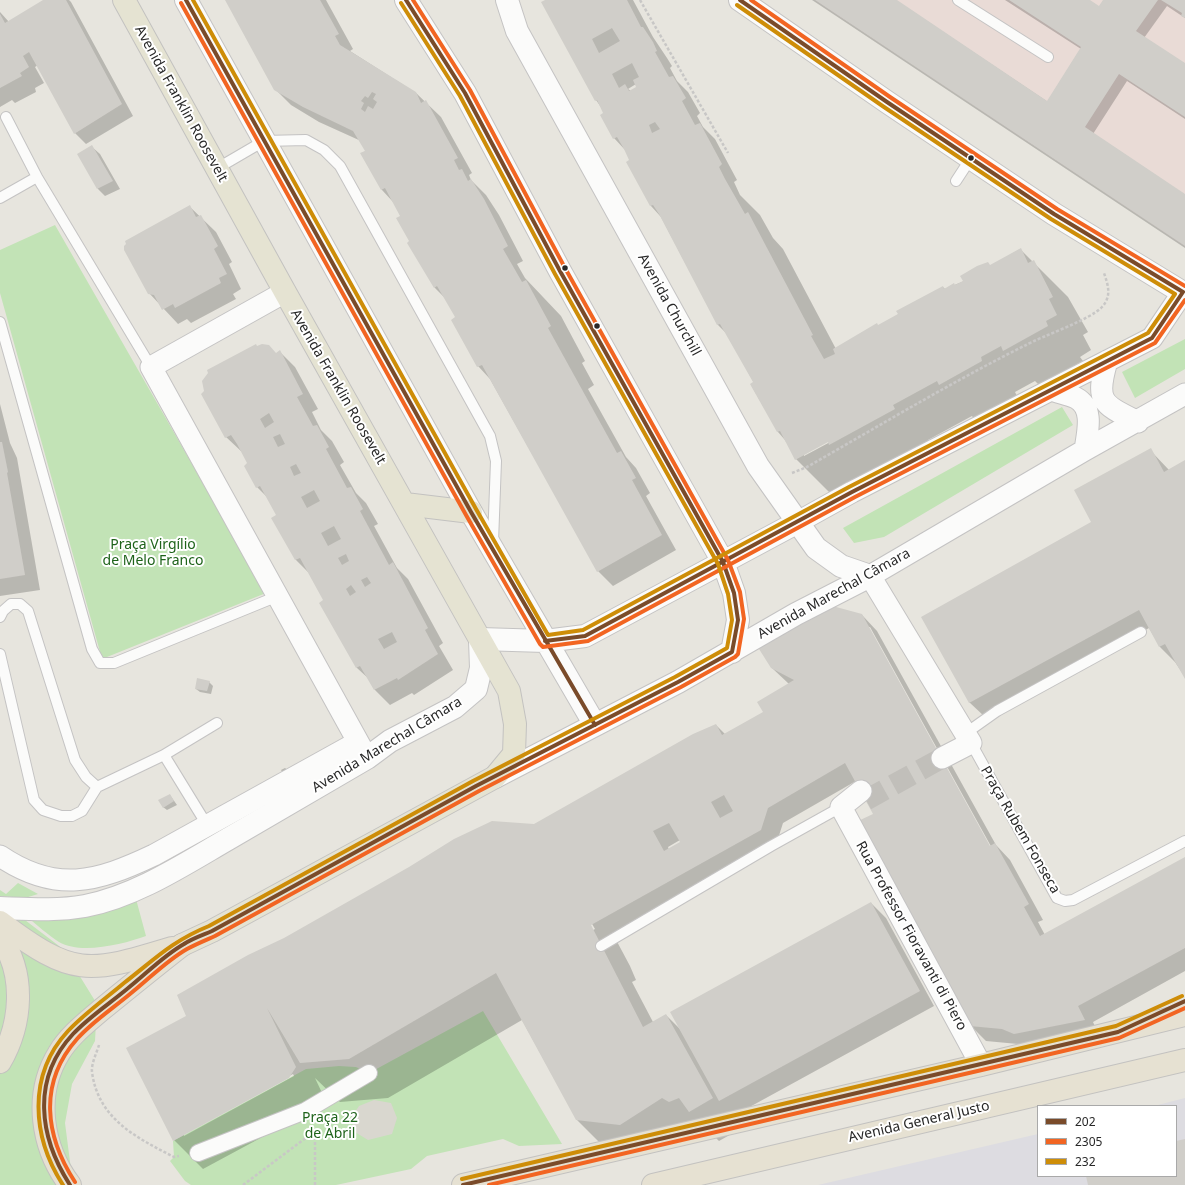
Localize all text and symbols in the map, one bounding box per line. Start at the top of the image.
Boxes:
street label: Avenida Franklin Roosevelt [131,23,231,185]
unlabelled marker [966,153,976,163]
street label: Avenida Churchill [634,251,704,359]
unlabelled marker [560,263,570,273]
street label: Avenida Franklin Roosevelt [287,306,389,468]
unlabelled marker [592,321,602,331]
park label: Praça Virgílio de Melo Franco [103,537,203,570]
street label: Avenida Marechal Câmara [755,545,913,643]
street label: Avenida Marechal Câmara [309,694,465,796]
street label: Praça Rubem Fonseca [977,763,1063,897]
street label: Rua Professor Fioravanti di Piero [852,838,970,1034]
street label: Avenida General Justo [847,1098,991,1146]
legend [1037,1105,1177,1177]
park label: Praça 22 de Abril [302,1110,358,1142]
text: 202 [1075,1113,1096,1130]
text: 2305 [1075,1133,1102,1150]
text: 232 [1075,1153,1096,1170]

